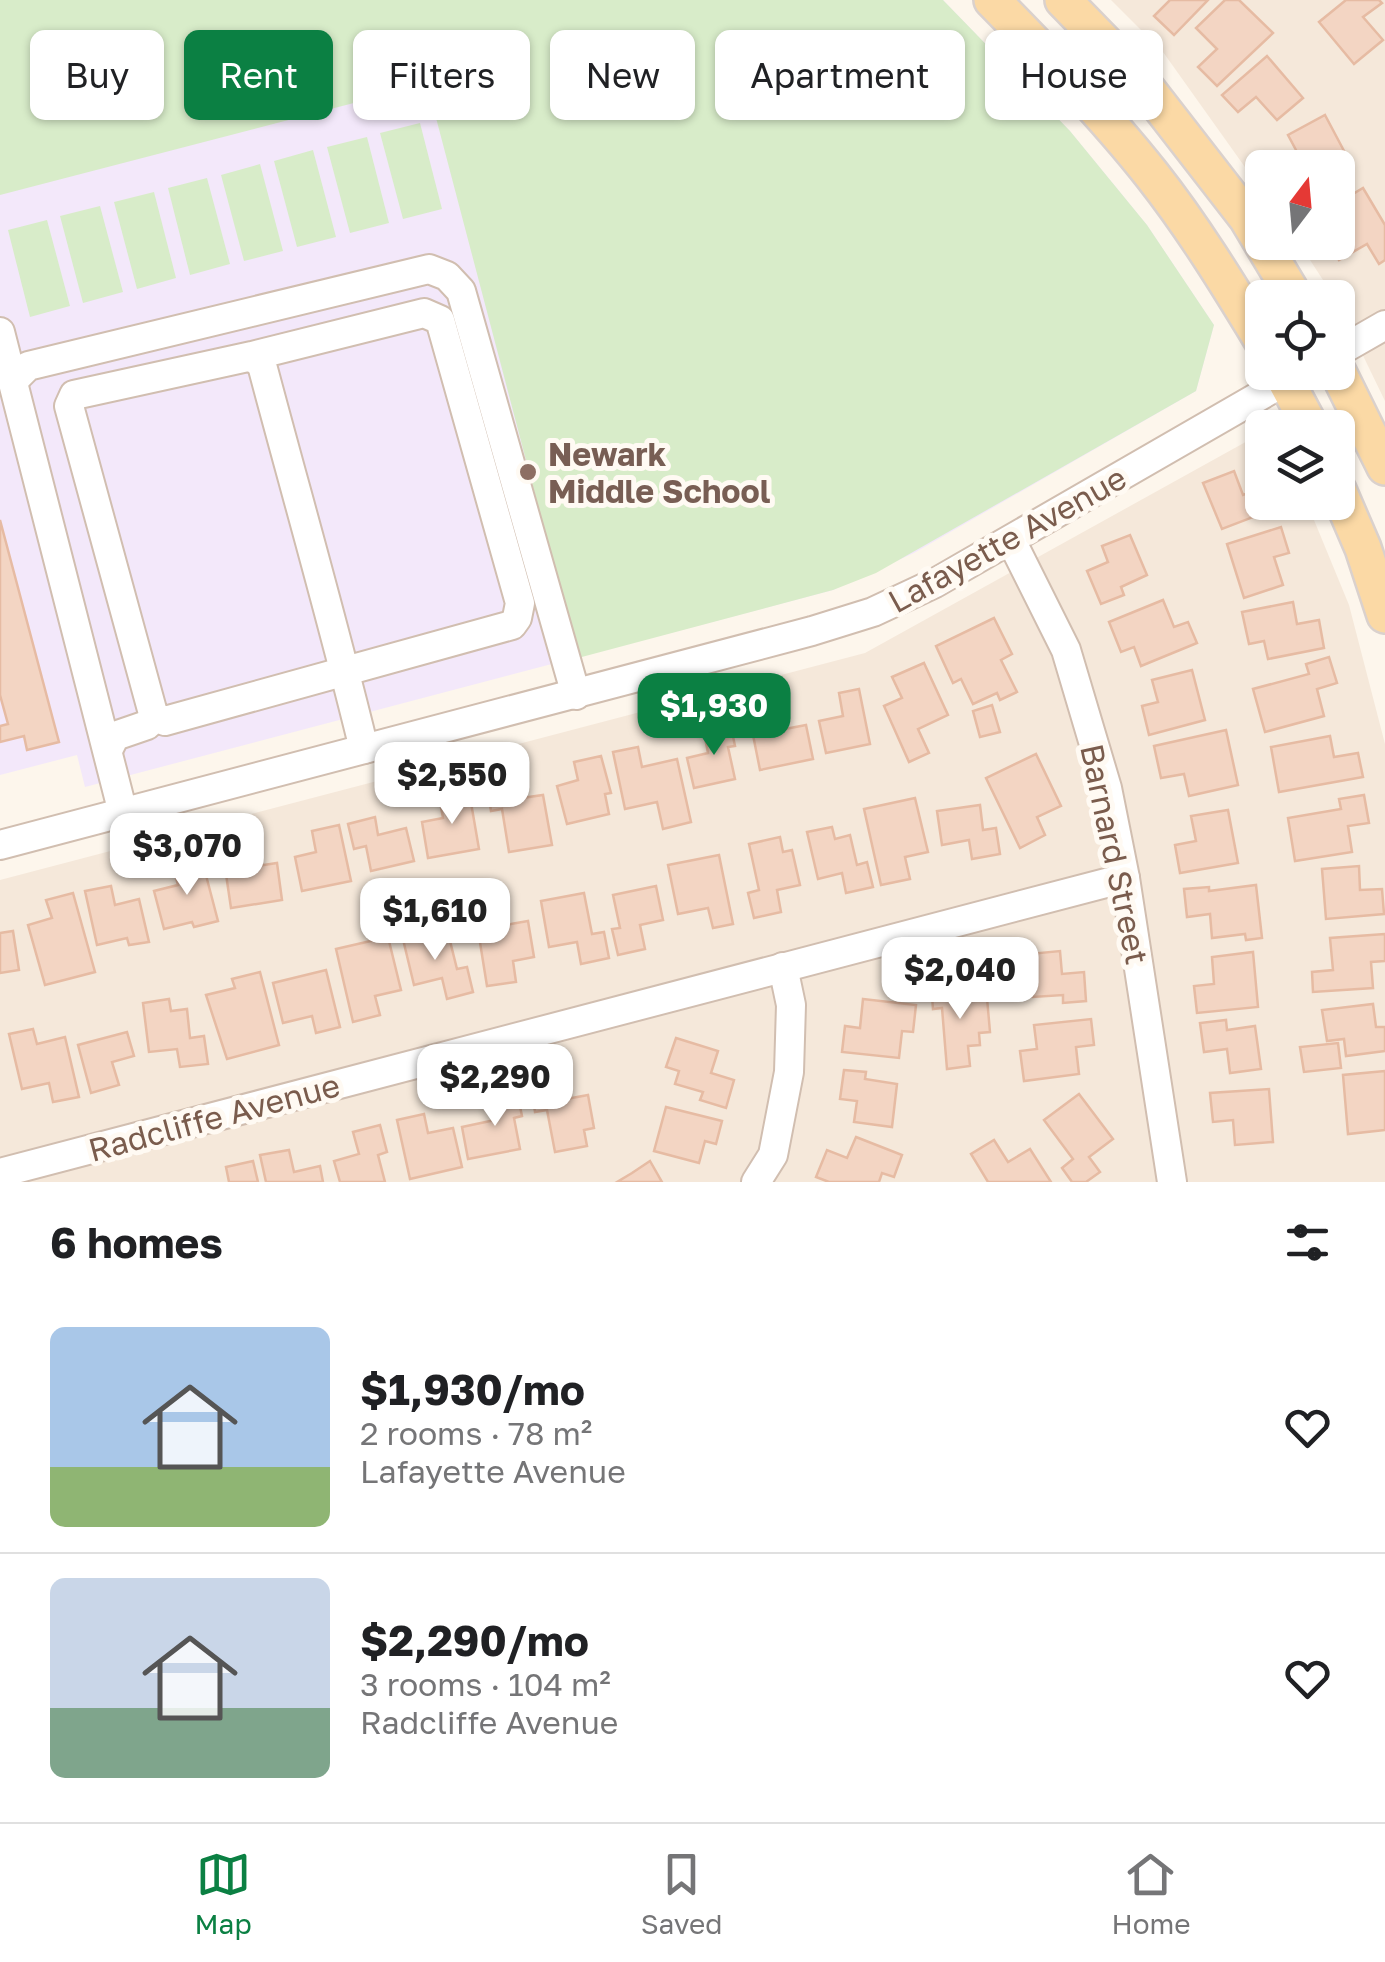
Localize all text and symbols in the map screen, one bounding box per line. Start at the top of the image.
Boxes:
chip: Buy [30,30,164,120]
chip: Rent [184,30,333,120]
chip: Filters [353,30,530,120]
chip: New [550,30,695,120]
chip: Apartment [715,30,965,120]
chip: House [985,30,1163,120]
north arrow [1245,150,1355,260]
map controls [1245,150,1355,520]
button: locate [1245,280,1355,390]
button: layers [1245,410,1355,520]
place label: Newark Middle School [548,435,771,510]
street label: Lafayette Avenue [882,458,1132,620]
marker: Newark Middle School [517,461,539,483]
pin: $1,930 [633,673,795,758]
text: $1,930 [660,686,768,724]
street label: Barnard Street [1073,740,1157,968]
pin: $2,550 [371,742,533,827]
text: $2,550 [396,755,508,793]
pin: $3,070 [106,813,268,898]
text: $3,070 [132,826,242,864]
pin: $1,610 [354,878,516,963]
text: $1,610 [382,891,488,929]
pin: $2,040 [879,937,1041,1022]
text: $2,040 [904,950,1016,988]
pin: $2,290 [414,1044,576,1129]
text: $2,290 [439,1057,551,1095]
street label: Radcliffe Avenue [84,1065,344,1169]
icon: filters [1280,1215,1335,1270]
text: 6 homes [50,1217,223,1267]
text: $1,930/mo [360,1364,585,1414]
icon: home [130,1367,250,1487]
icon: heart [1280,1400,1335,1455]
text: 2 rooms · 78 m² [360,1414,592,1452]
text: Lafayette Avenue [360,1452,626,1490]
text: $2,290/mo [360,1615,589,1665]
icon: home [130,1618,250,1738]
icon: heart [1280,1651,1335,1706]
text: 3 rooms · 104 m² [360,1665,611,1703]
text: Radcliffe Avenue [360,1703,618,1741]
tab: Map [195,1847,252,1940]
tab: Saved [641,1847,722,1940]
tab: Home [1111,1847,1191,1940]

